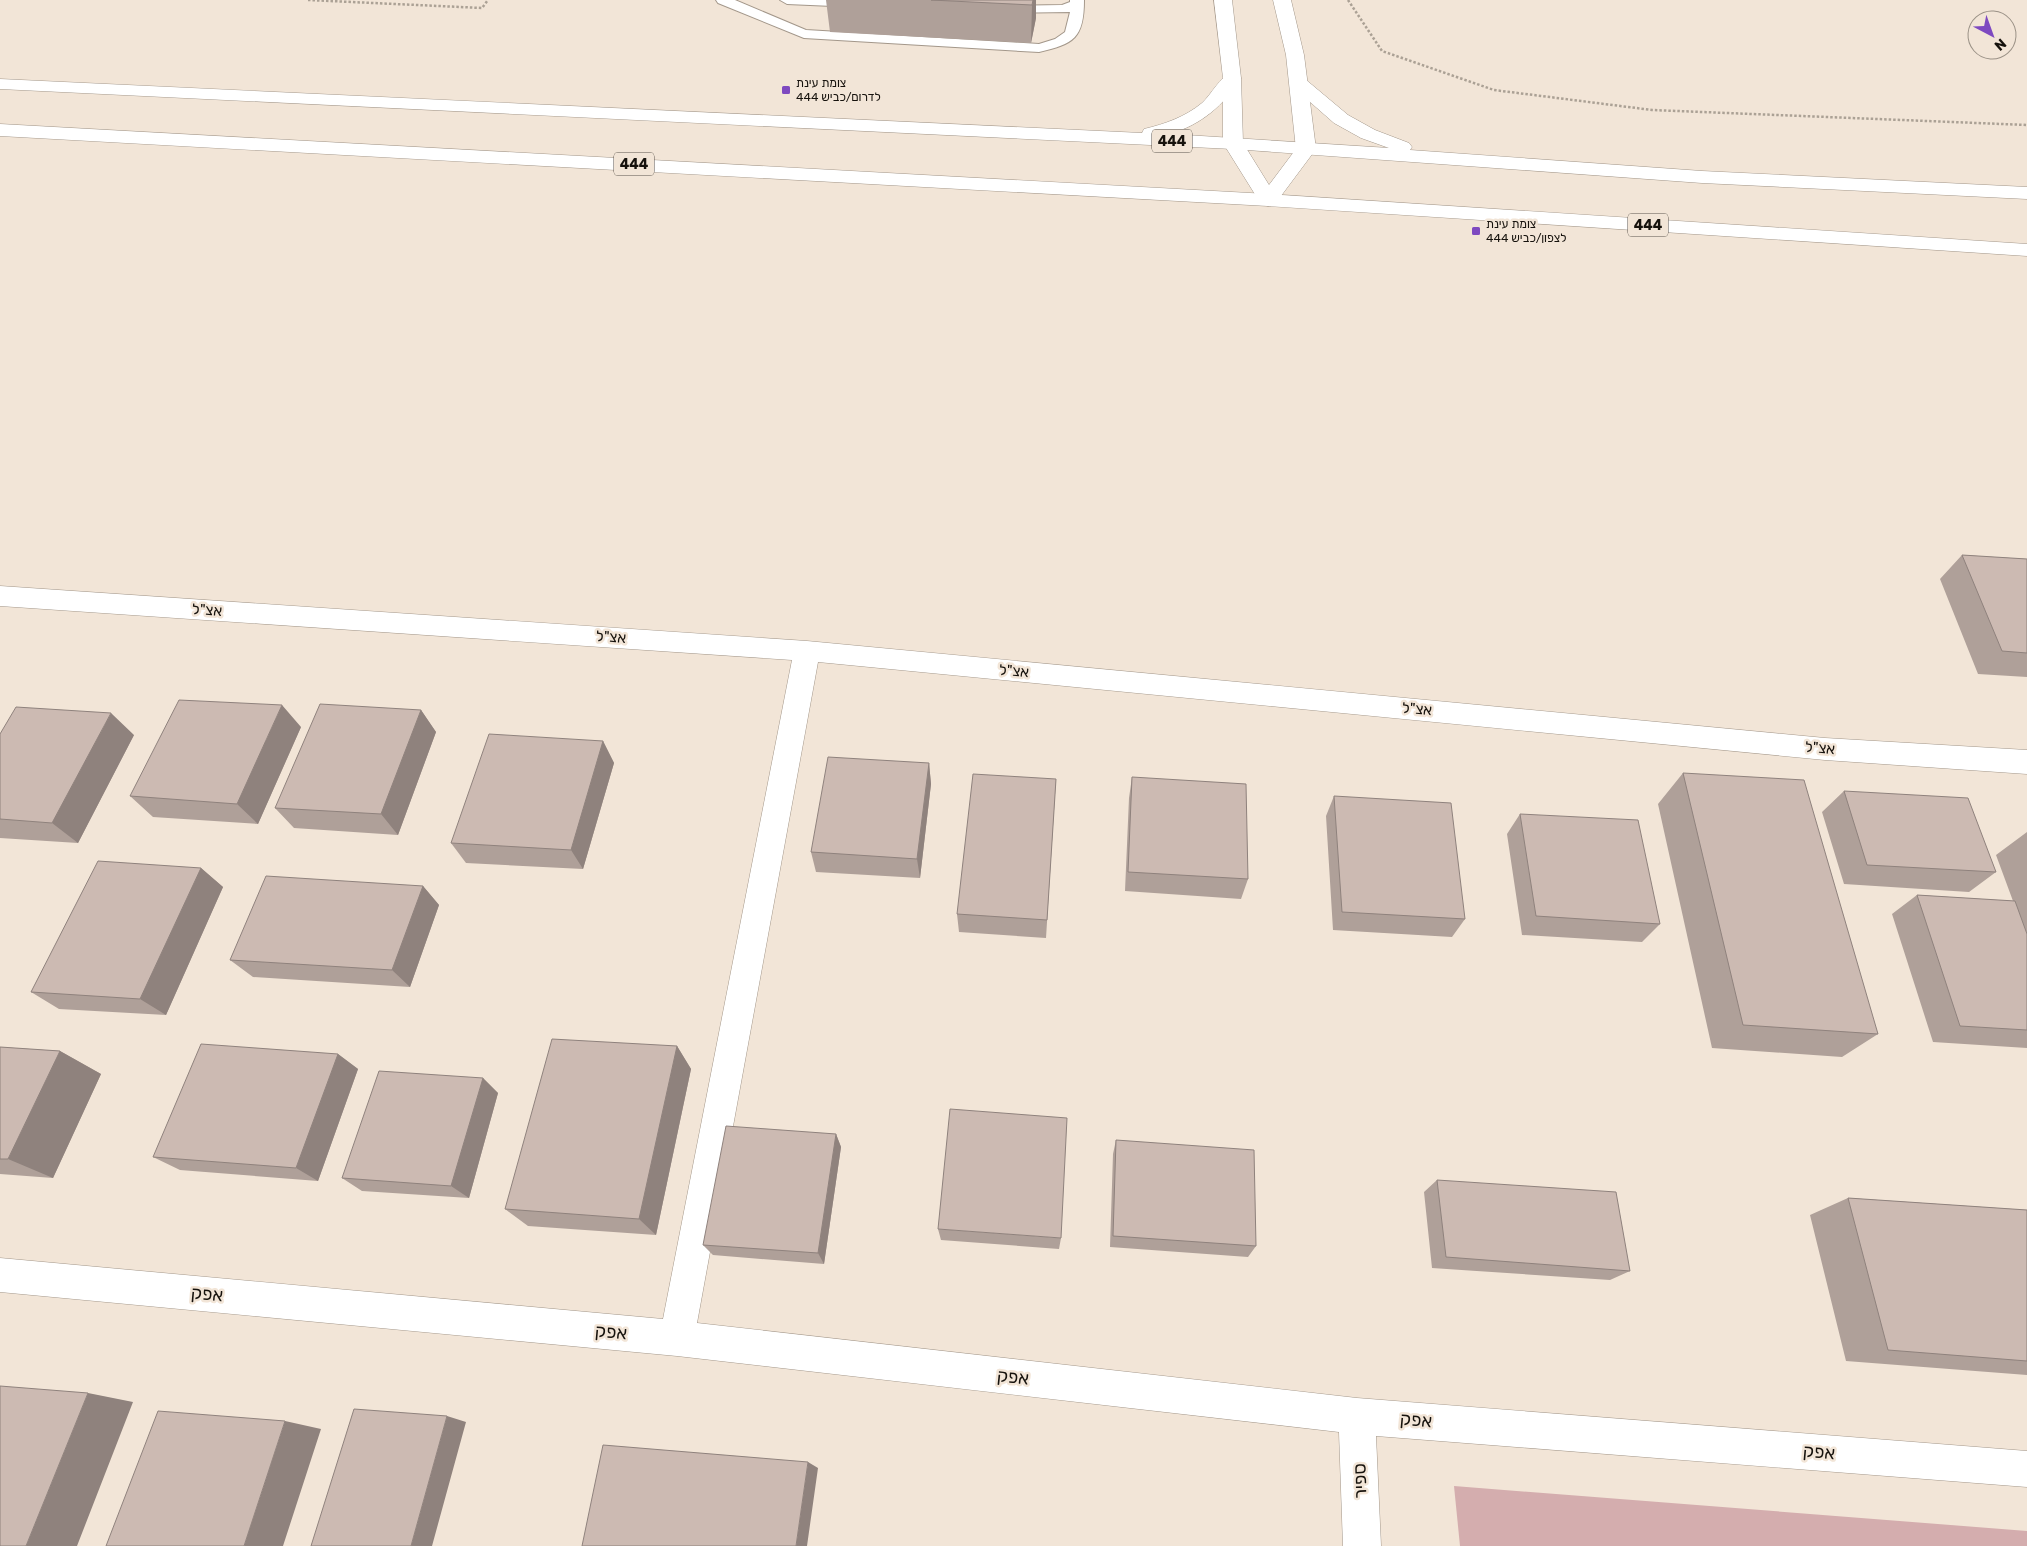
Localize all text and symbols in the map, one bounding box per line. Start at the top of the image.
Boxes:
north arrow [1967,10,2017,60]
text: N [1991,35,2010,54]
place label: צומת עינת לדרום/כביש 444 [796,76,881,104]
marker: צומת עינת לדרום/כביש 444 [780,84,792,96]
road number: 444 [1152,130,1192,152]
road number: 444 [614,152,654,175]
road number: 444 [1628,214,1668,236]
place label: צומת עינת לצפון/כביש 444 [1486,217,1567,245]
marker: צומת עינת לצפון/כביש 444 [1470,225,1482,237]
street label: אצ"ל [191,600,223,620]
street label: אצ"ל [595,627,627,647]
street label: אצ"ל [998,661,1030,681]
street label: אצ"ל [1401,699,1433,719]
street label: אצ"ל [1804,738,1836,758]
street label: אפק [190,1282,224,1306]
street label: אפק [594,1320,628,1344]
street label: אפק [996,1364,1030,1390]
street label: אפק [1399,1408,1433,1432]
street label: אפק [1802,1440,1836,1464]
street label: ספיר [1348,1463,1372,1499]

